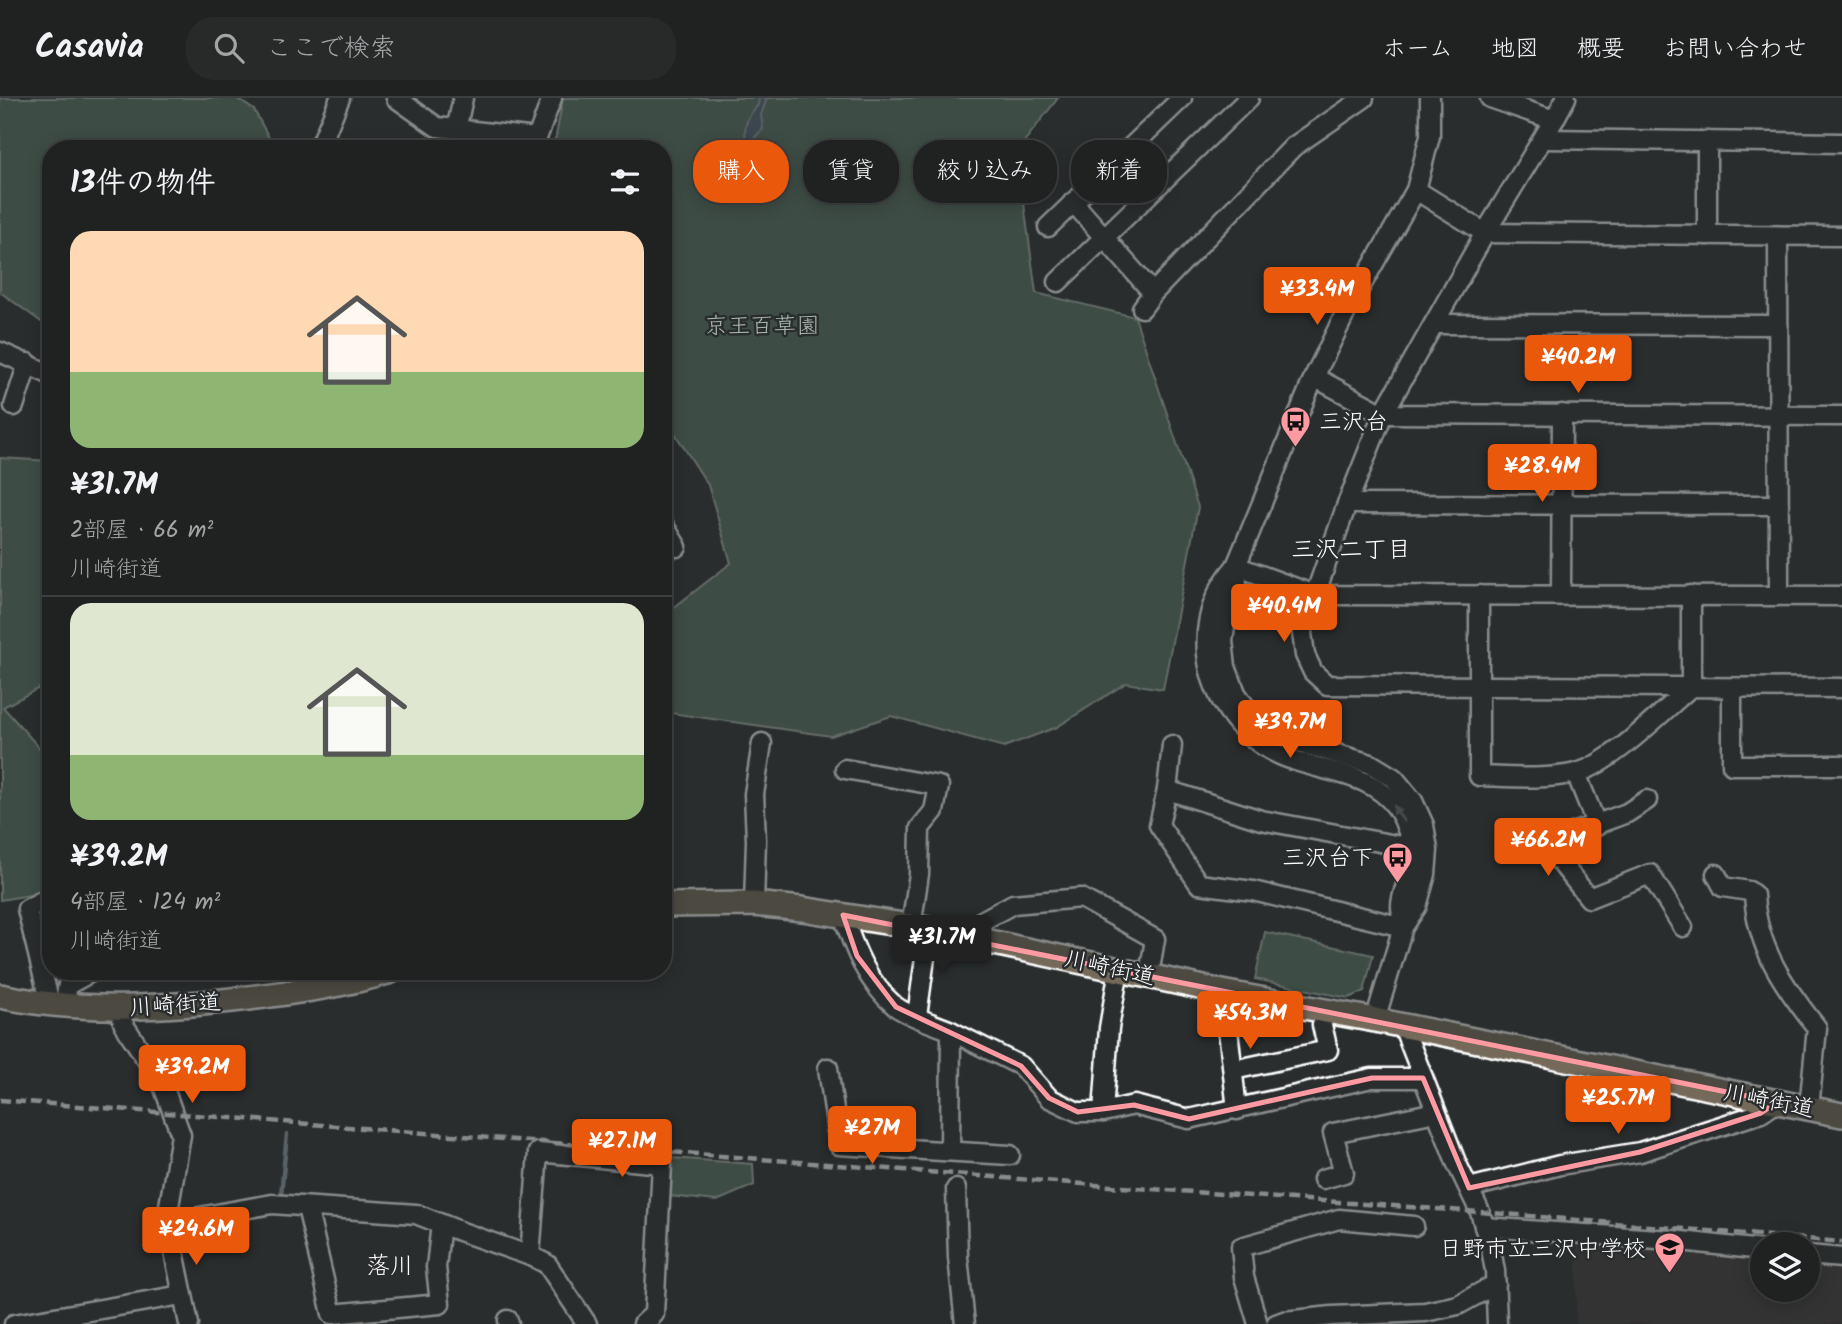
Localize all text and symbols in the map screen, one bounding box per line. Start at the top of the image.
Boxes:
search box [186,17,676,80]
text: Casavia [35,22,144,75]
text: ここで検索 [266,28,396,70]
icon: search [210,29,248,67]
text: ホーム [1382,30,1453,69]
text: 地図 [1491,30,1539,69]
text: 概要 [1577,30,1625,69]
text: お問い合わせ [1663,30,1807,69]
chip: 購入 [693,140,789,203]
chip: 賃貸 [803,140,899,203]
chip: 絞り込み [913,140,1057,203]
chip: 新着 [1071,140,1167,203]
text: 13件の物件 [70,160,215,208]
icon: filters [606,163,644,201]
pin: ¥33.4M [1260,268,1374,327]
text: ¥33.4M [1280,272,1354,308]
icon: home [294,277,420,403]
park label: 京王百草園 [705,309,820,345]
pin: ¥40.2M [1521,336,1635,395]
text: ¥40.2M [1541,340,1615,376]
bus stop icon: 三沢台 [1279,404,1313,448]
place label: 三沢台 [1319,405,1388,441]
pin: ¥28.4M [1485,444,1599,504]
text: ¥28.4M [1504,449,1580,485]
text: ¥31.7M [70,462,158,510]
text: 2部屋 · 66 m² [70,513,213,549]
district label: 三沢二丁目 [1291,531,1411,570]
text: 川崎街道 [70,552,162,588]
pin: ¥40.4M [1227,584,1341,644]
text: ¥40.4M [1247,589,1321,625]
icon: home [294,649,420,775]
pin: ¥39.7M [1233,700,1347,760]
text: ¥39.7M [1254,705,1326,741]
one-way arrow [1393,804,1406,824]
pin: ¥66.2M [1491,818,1605,878]
text: ¥66.2M [1510,823,1586,859]
text: ¥39.2M [70,834,167,882]
bus stop icon: 三沢台下 [1380,840,1414,884]
place label: 三沢台下 [1282,841,1374,877]
text: 4部屋 · 124 m² [70,885,220,921]
pin: ¥31.7M [885,916,999,975]
text: ¥31.7M [908,920,976,956]
text: 川崎街道 [70,924,162,960]
street label: 川崎街道 [1061,942,1158,996]
street label: 川崎街道 [128,985,222,1027]
pin: ¥54.3M [1193,992,1307,1051]
text: ¥54.3M [1213,996,1287,1032]
pin: ¥39.2M [135,1046,249,1105]
text: ¥39.2M [155,1050,229,1086]
pin: ¥25.7M [1561,1076,1675,1136]
street label: 川崎街道 [1720,1076,1817,1128]
text: ¥25.7M [1582,1081,1654,1117]
pin: ¥27M [831,1107,913,1166]
text: ¥27M [844,1111,900,1147]
pin: ¥27.1M [565,1119,679,1179]
text: ¥27.1M [588,1124,656,1160]
pin: ¥24.6M [139,1208,253,1267]
text: ¥24.6M [158,1212,234,1248]
school or university icon: 日野市立三沢中学校 [1652,1231,1686,1275]
place label: 日野市立三沢中学校 [1439,1232,1646,1268]
map controls [1750,1232,1820,1302]
button: layers [1750,1232,1820,1302]
district label: 落川 [366,1247,414,1286]

